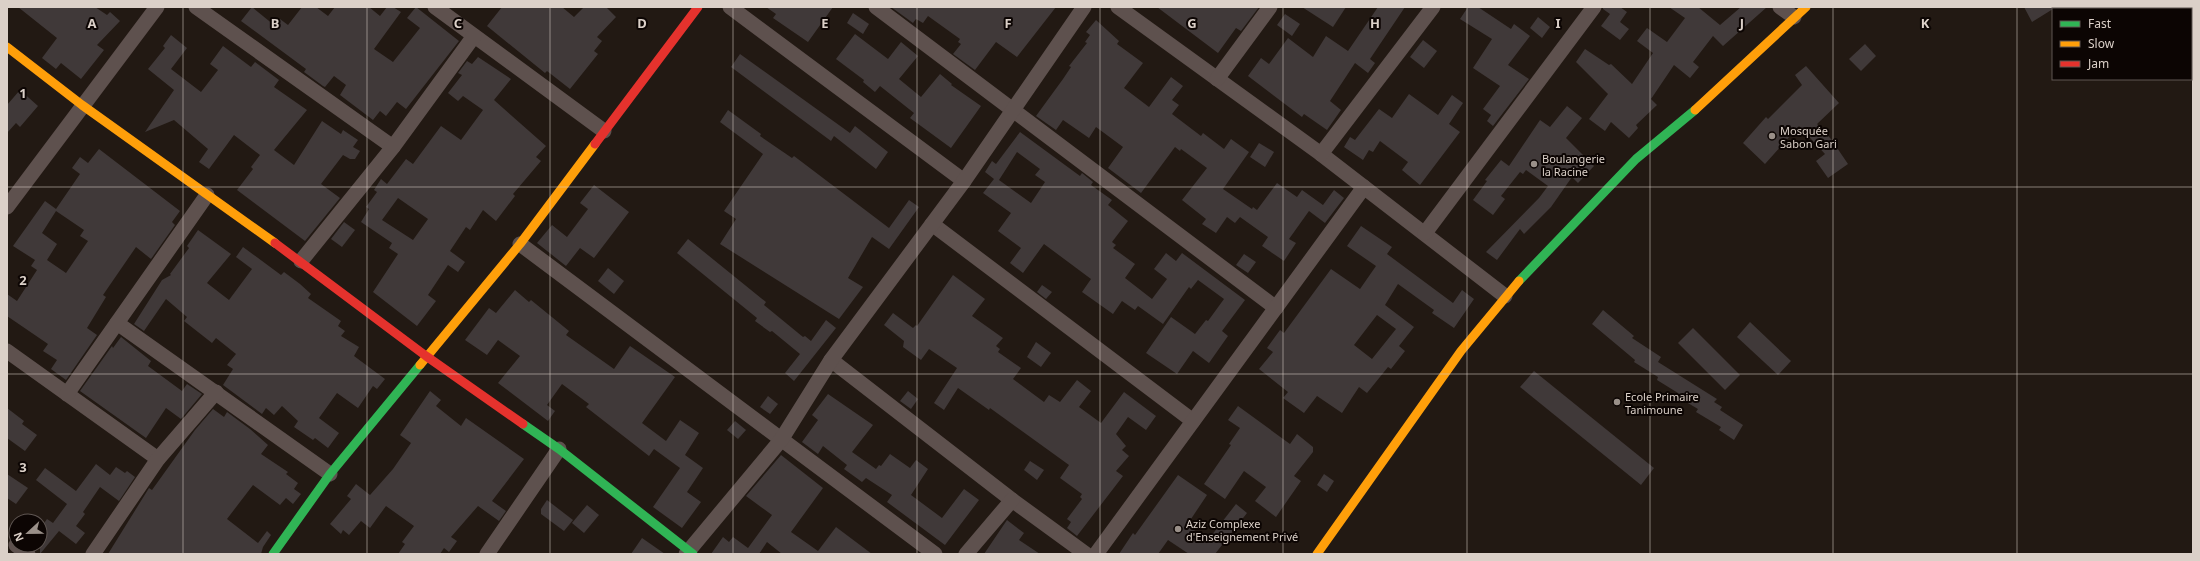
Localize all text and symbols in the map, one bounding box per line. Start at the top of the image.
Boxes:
legend [2052,8,2192,80]
text: A [88,14,97,32]
text: B [271,14,279,32]
text: C [454,14,462,32]
text: D [637,14,647,32]
text: E [821,14,829,32]
text: F [1004,14,1012,32]
text: G [1187,14,1197,32]
text: H [1370,14,1380,32]
text: I [1555,14,1561,32]
text: J [1739,14,1744,32]
text: K [1921,14,1930,32]
text: Fast [2088,15,2112,32]
text: Slow [2088,35,2115,52]
text: Jam [2087,55,2109,72]
text: 1 [19,84,27,102]
place label: Mosquée Sabon Gari [1780,123,1837,151]
marker: Mosquée Sabon Gari [1767,131,1777,141]
place label: Boulangerie la Racine [1542,151,1605,179]
marker: Boulangerie la Racine [1529,159,1539,169]
text: 2 [19,271,27,289]
place label: Ecole Primaire Tanimoune [1625,389,1699,417]
marker: Ecole Primaire Tanimoune [1612,397,1622,407]
text: 3 [19,458,27,476]
north arrow [8,513,48,553]
place label: Aziz Complexe d'Enseignement Privé [1186,516,1298,544]
marker: Aziz Complexe d'Enseignement Privé [1173,524,1183,534]
text: N [10,530,27,544]

